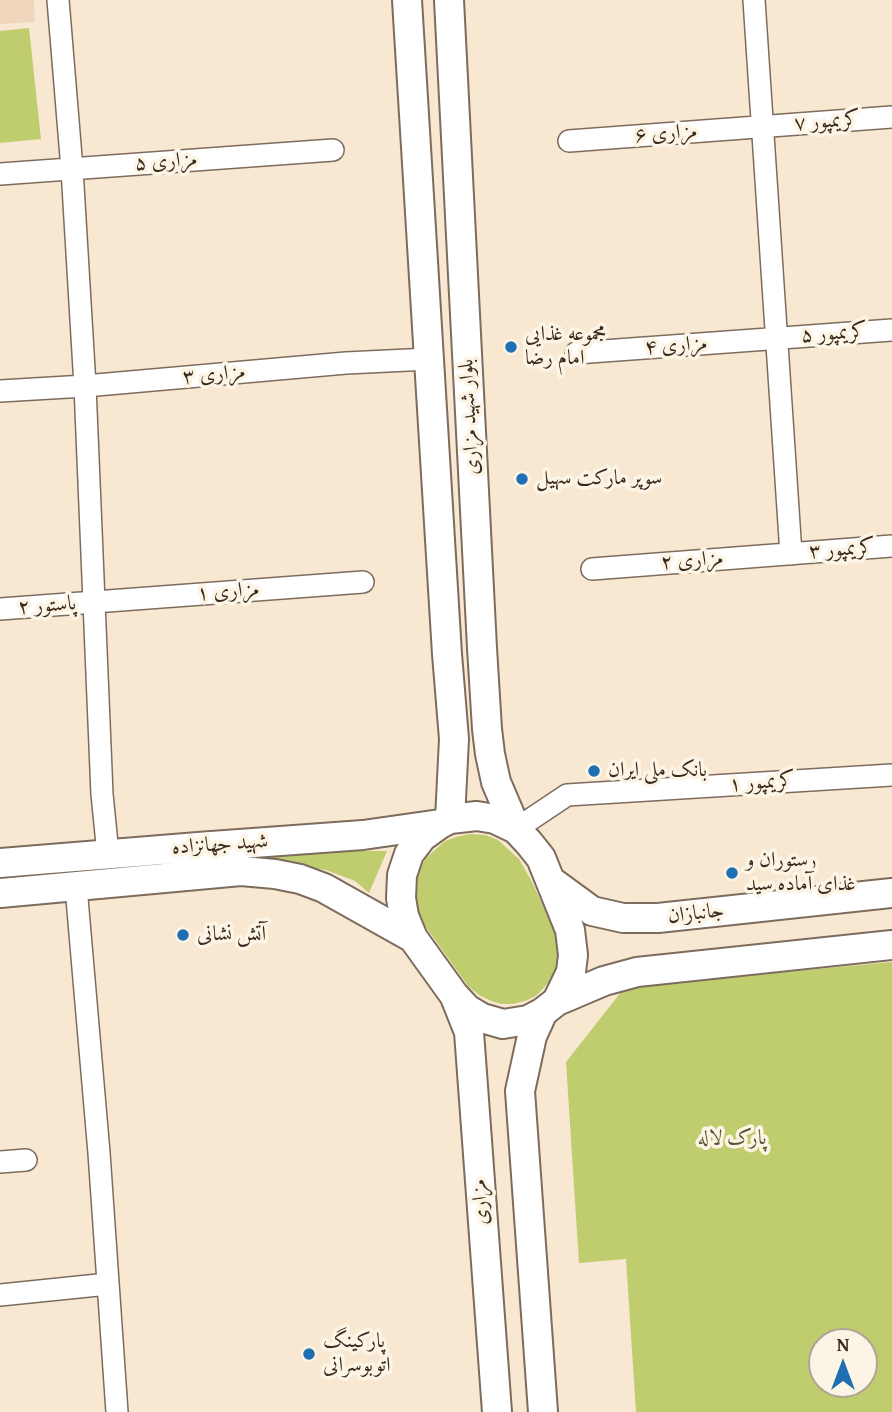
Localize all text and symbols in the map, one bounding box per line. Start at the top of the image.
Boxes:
street label: کریمپور ۷ [793,107,861,137]
street label: مزاری ۶ [634,119,698,149]
street label: مزاری ۵ [134,147,198,177]
street label: کریمپور ۵ [800,319,868,349]
place label: مجموعه غذایی امام رضا [525,322,606,372]
street label: مزاری ۴ [644,331,708,361]
marker: مجموعه غذایی امام رضا [503,339,519,355]
street label: بلوار شهید مزاری [454,358,486,476]
street label: مزاری ۳ [181,360,247,390]
place label: سوپر مارکت سهیل [536,466,662,492]
marker: سوپر مارکت سهیل [514,471,530,487]
street label: کریمپور ۳ [808,535,876,565]
street label: مزاری ۲ [660,546,724,576]
street label: مزاری ۱ [196,577,260,607]
street label: پاستور ۲ [17,591,77,621]
place label: بانک ملی ایران [608,758,707,784]
marker: بانک ملی ایران [586,763,602,779]
street label: کریمپور ۱ [728,768,796,798]
street label: شهید جهانزاده [171,829,269,861]
place label: رستوران و غذای آماده سید [746,848,856,898]
marker: رستوران و غذای آماده سید [724,865,740,881]
street label: جانبازان [667,899,725,929]
place label: آتش نشانی [197,922,266,948]
marker: آتش نشانی [175,927,191,943]
park label: پارک لاله [698,1126,766,1152]
street label: مزاری [467,1178,495,1226]
north arrow [808,1328,878,1398]
place label: پارکینگ اتوبوسرانی [323,1329,391,1379]
text: N [837,1330,849,1358]
marker: پارکینگ اتوبوسرانی [301,1346,317,1362]

